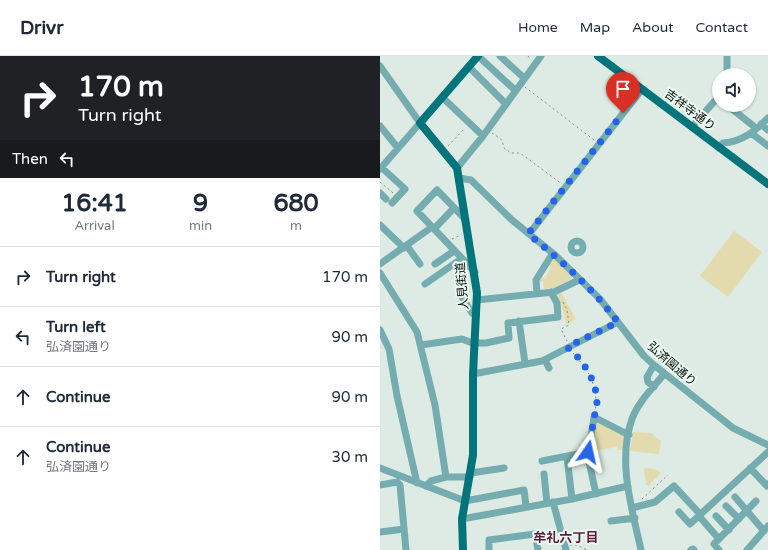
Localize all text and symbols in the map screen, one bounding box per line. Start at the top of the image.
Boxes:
text: Drivr [20,17,63,39]
text: Home [518,19,558,36]
text: Map [580,19,610,36]
text: About [632,19,674,36]
text: Contact [696,19,748,36]
map controls [712,68,756,112]
button: sound [712,68,756,112]
text: 170 m [78,70,164,104]
icon: right [12,72,64,124]
pin [606,72,640,113]
icon: arrive [612,78,634,100]
street label: 吉祥寺通り [662,86,718,134]
text: Turn right [78,104,162,126]
icon: left [56,148,78,170]
text: Then [12,150,48,168]
text: 16:41 [61,189,128,218]
text: 9 [193,189,208,218]
text: 680 [273,189,319,218]
text: Arrival [74,218,115,234]
text: min [189,218,212,234]
text: m [290,218,302,234]
street label: 人見街道 [453,261,471,311]
icon: right [12,266,34,288]
text: Turn right [46,268,116,286]
text: 170 m [322,268,368,286]
text: Turn left [46,318,106,336]
icon: left [12,326,34,348]
text: 90 m [331,328,368,346]
text: 弘済園通り [46,339,111,355]
street label: 弘済園通り [645,339,699,389]
icon: ahead [12,386,34,408]
text: Continue [46,388,110,406]
text: 90 m [331,388,368,406]
position arrow [567,431,609,473]
text: Continue [46,438,110,456]
icon: ahead [12,446,34,468]
text: 30 m [331,448,368,466]
text: 弘済園通り [46,459,111,475]
district label: 牟礼六丁目 [533,530,599,546]

